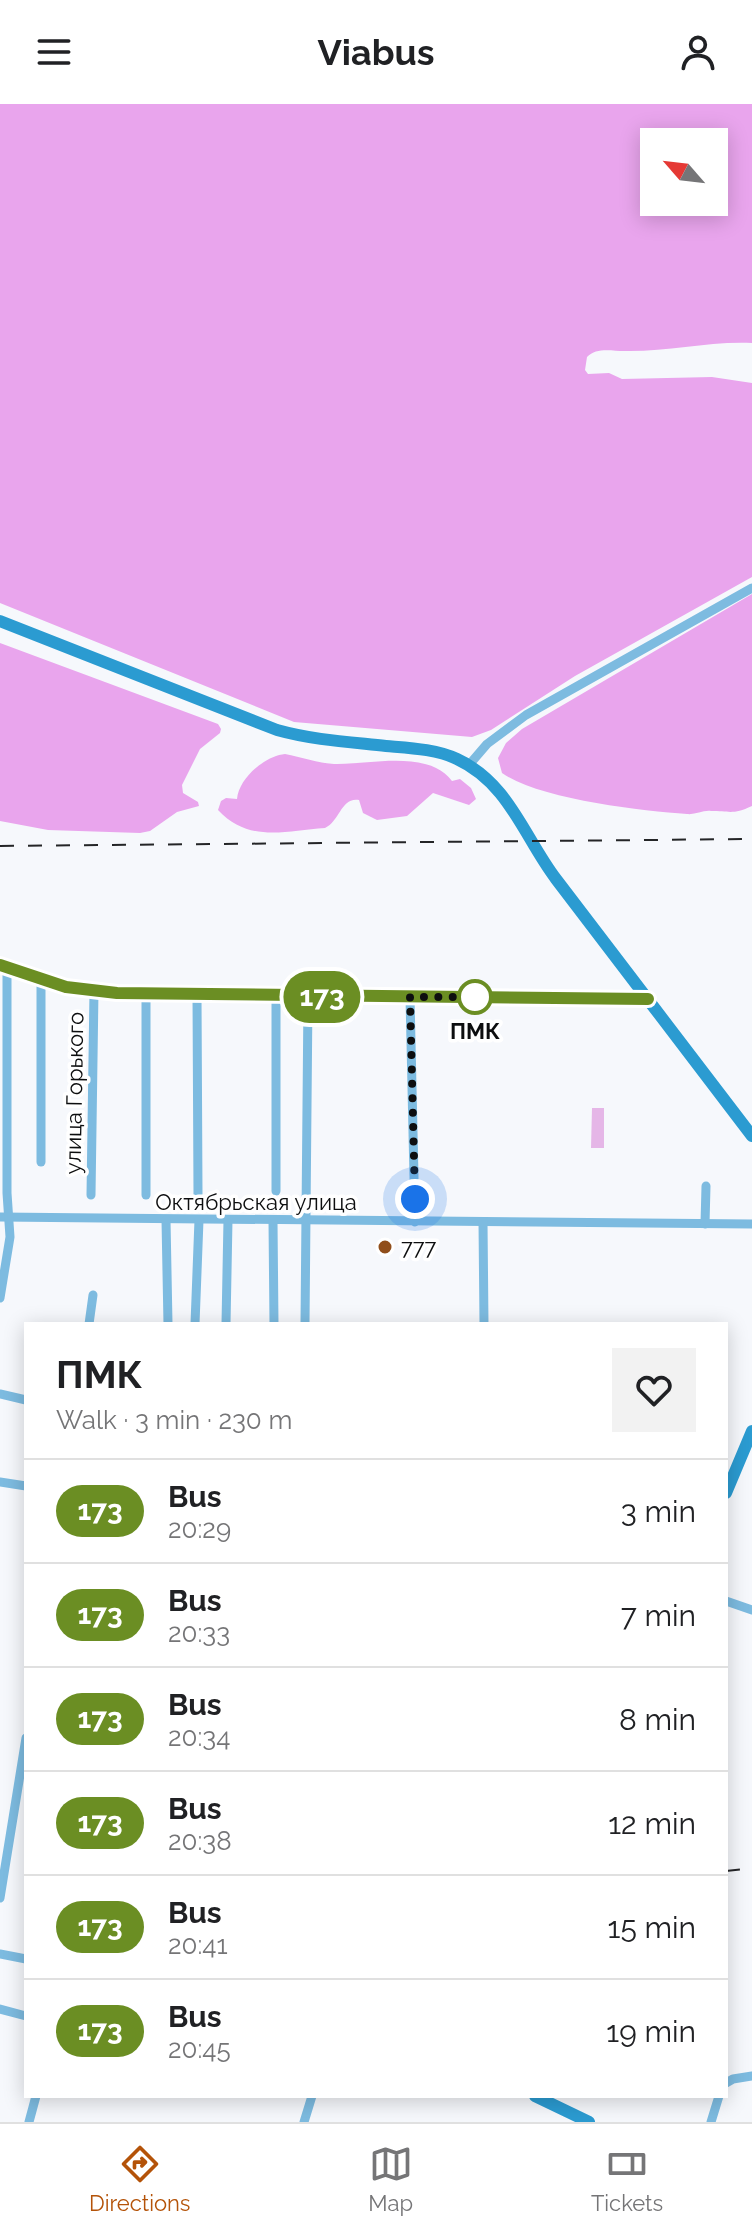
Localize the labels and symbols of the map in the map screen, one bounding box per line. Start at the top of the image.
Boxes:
north arrow [640,128,728,216]
line badge: 173 [276,971,368,1023]
marker: ПМК [458,980,492,1014]
street label: улица Горького [60,1012,88,1174]
place label: ПМК [450,1018,500,1044]
your location [395,1179,435,1219]
street label: Октябрьская улица [155,1189,357,1215]
place label: 777 [401,1234,437,1260]
marker: 777 [376,1238,394,1256]

